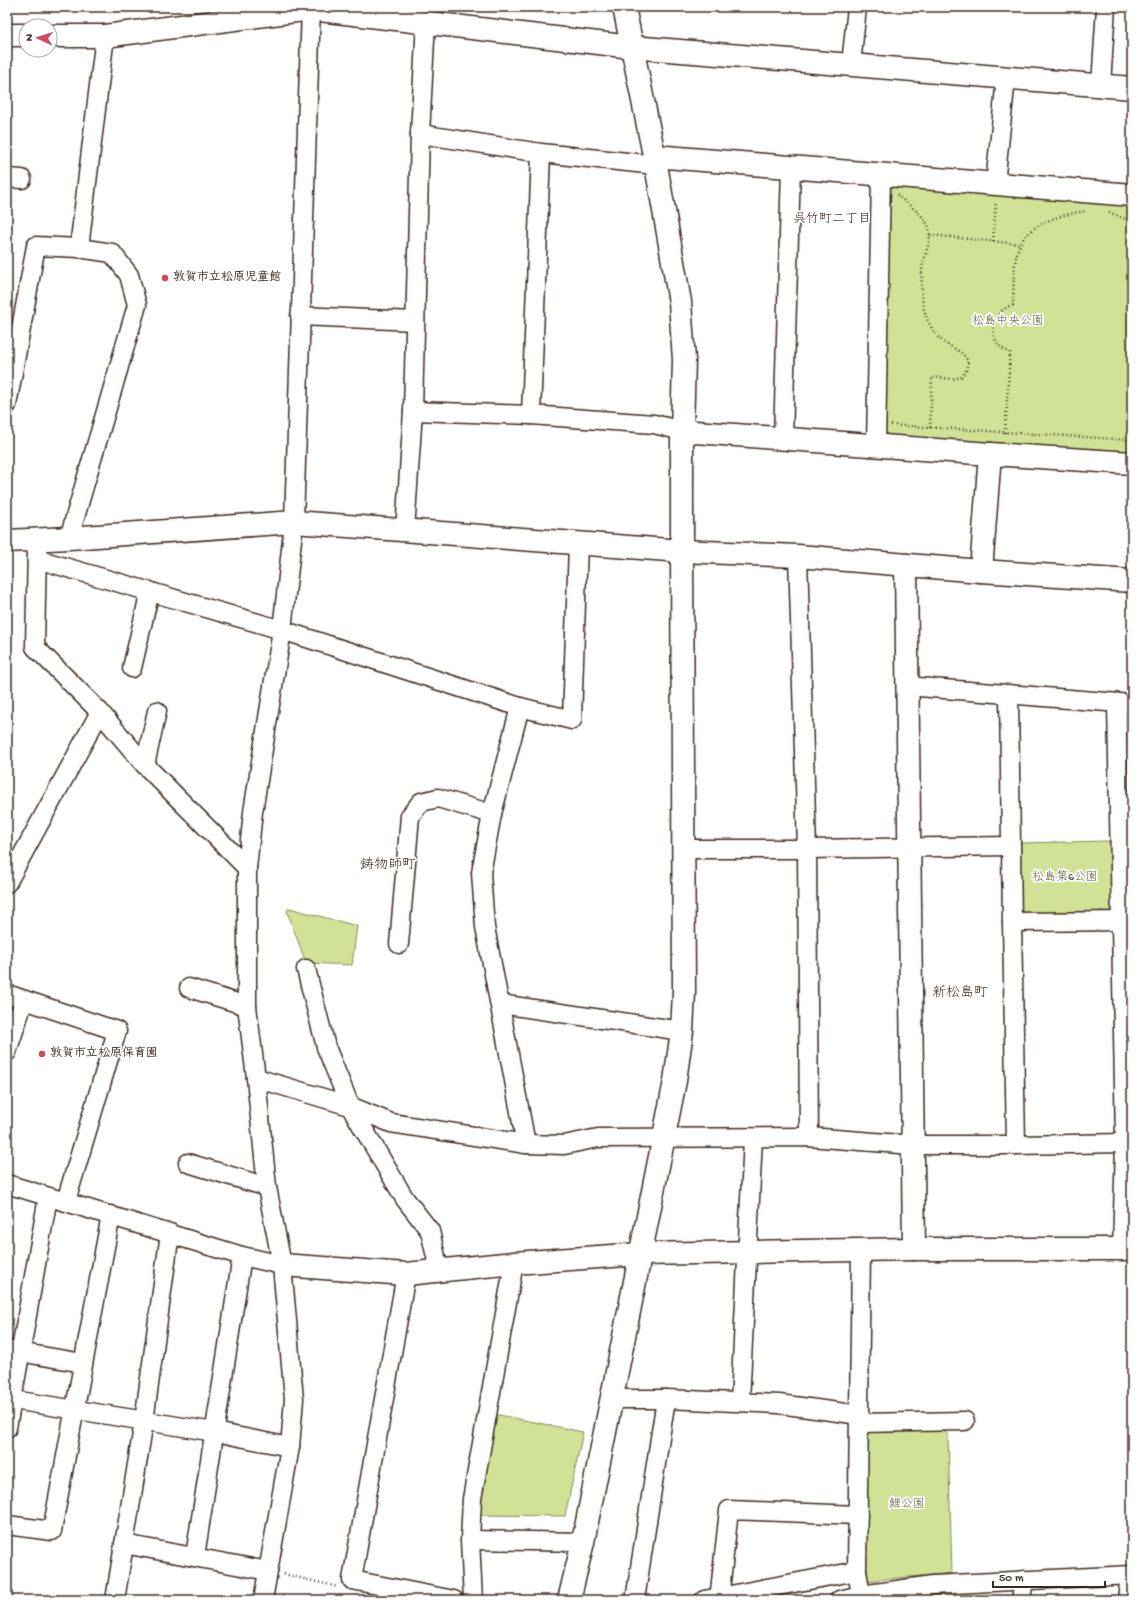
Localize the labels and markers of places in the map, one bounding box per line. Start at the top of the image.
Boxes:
place label: 敦賀市立松原児童館 [173,270,281,285]
marker: 敦賀市立松原児童館 [160,273,170,283]
place label: 敦賀市立松原保育園 [50,1046,158,1061]
marker: 敦賀市立松原保育園 [37,1049,47,1059]

